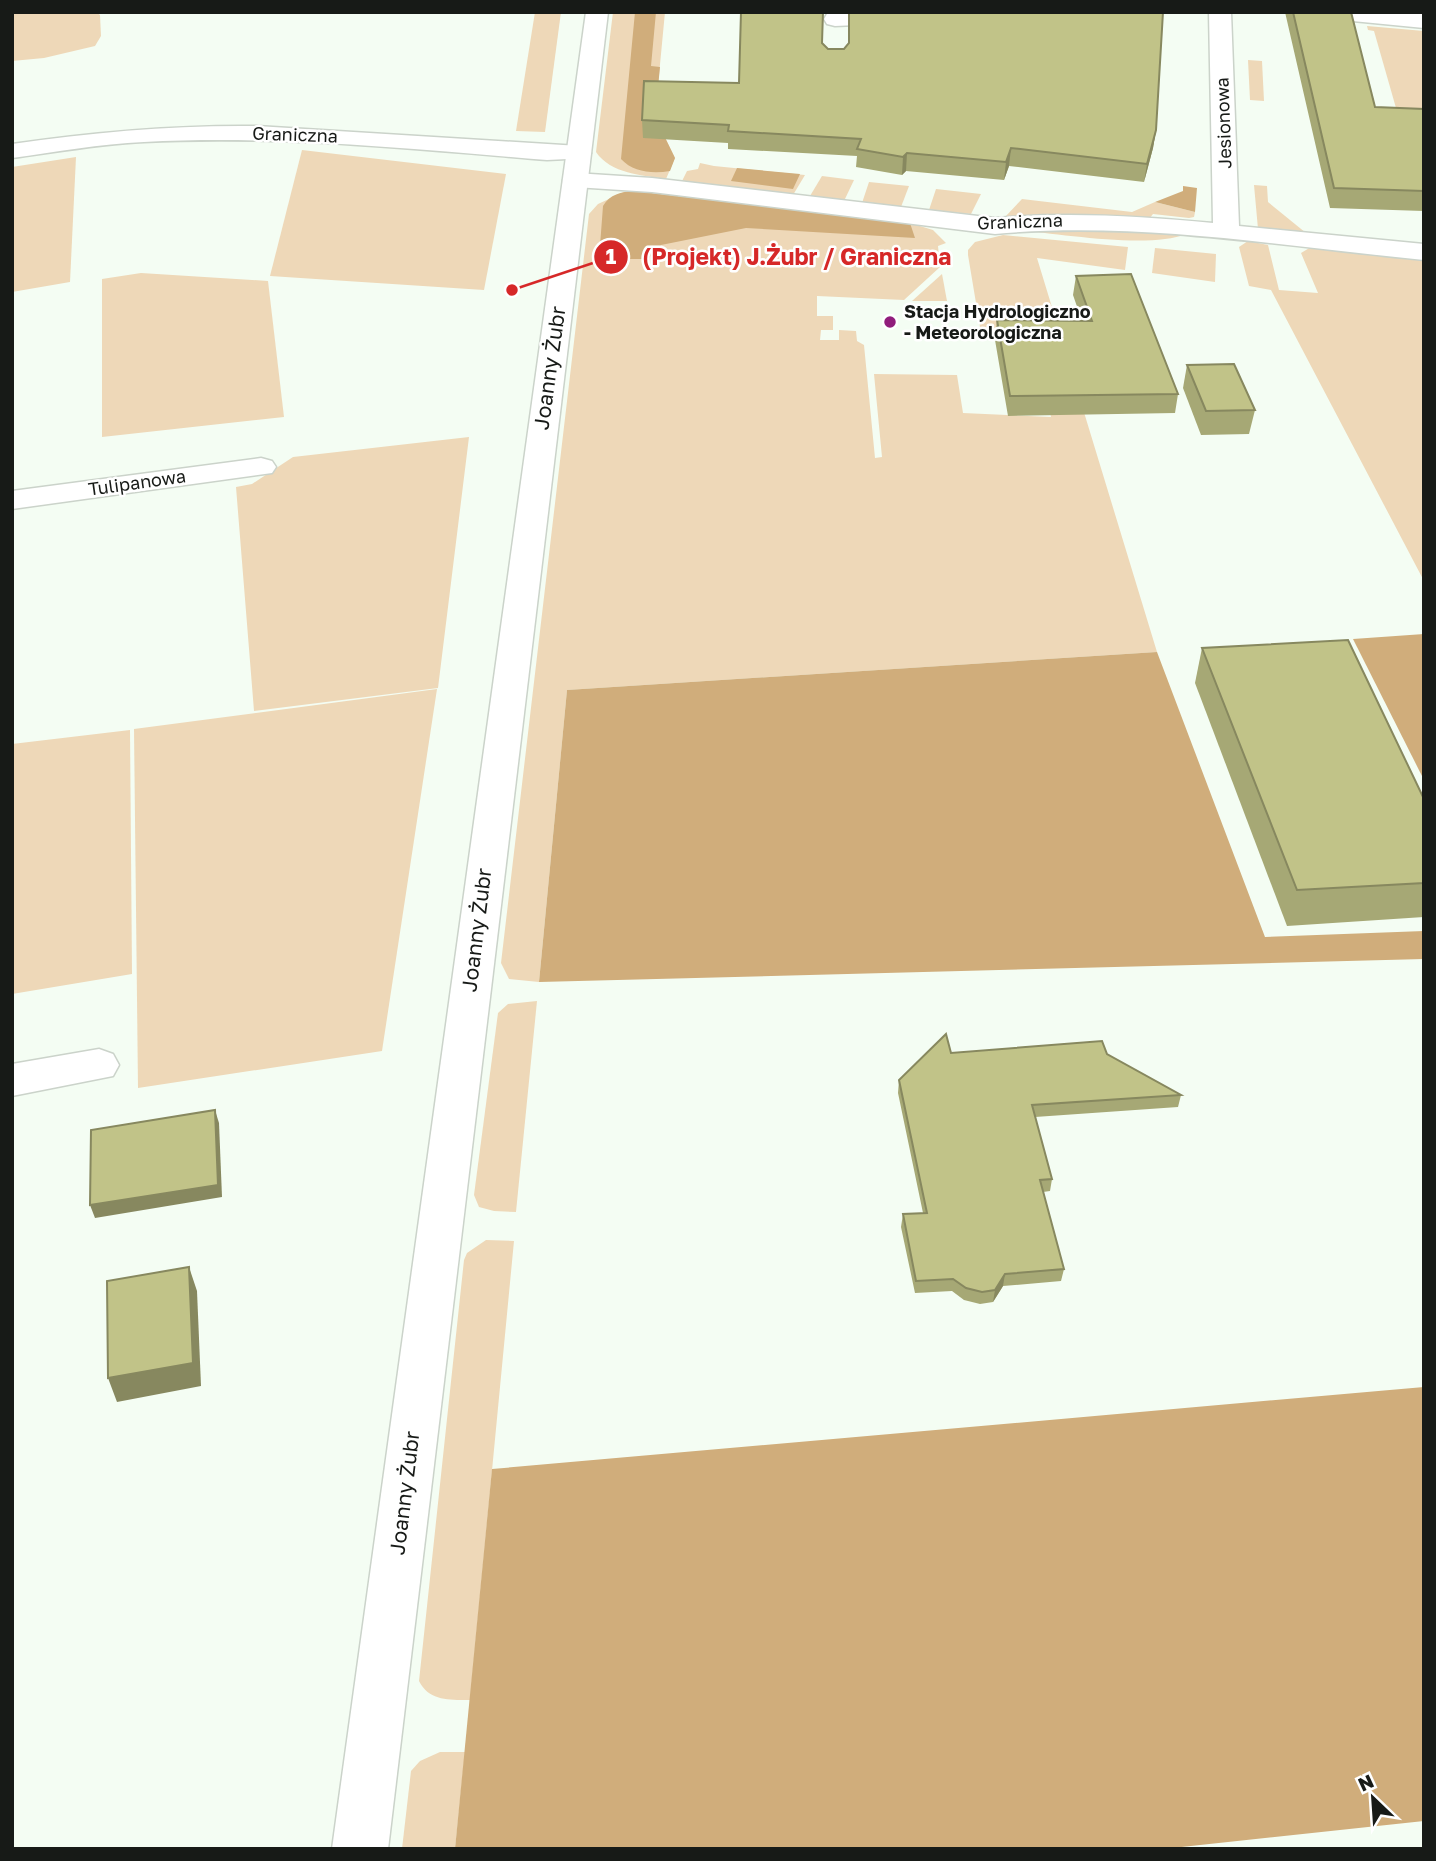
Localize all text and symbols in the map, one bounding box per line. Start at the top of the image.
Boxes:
street label: Jesionowa [1210,77,1236,169]
street label: Graniczna [252,122,338,146]
street label: Graniczna [977,209,1063,233]
callout: (Projekt) J.Żubr / Graniczna [594,235,966,279]
text: (Projekt) J.Żubr / Graniczna [643,242,951,270]
text: 1 [606,243,617,269]
place label: Stacja Hydrologiczno - Meteorologiczna [904,300,1091,343]
street label: Joanny Żubr [527,304,571,431]
marker: Stacja Hydrologiczno - Meteorologiczna [882,314,898,330]
street label: Tulipanowa [87,464,187,500]
street label: Joanny Żubr [456,866,496,993]
street label: Joanny Żubr [384,1429,424,1556]
north arrow [1338,1763,1408,1833]
text: N [1354,1769,1377,1796]

